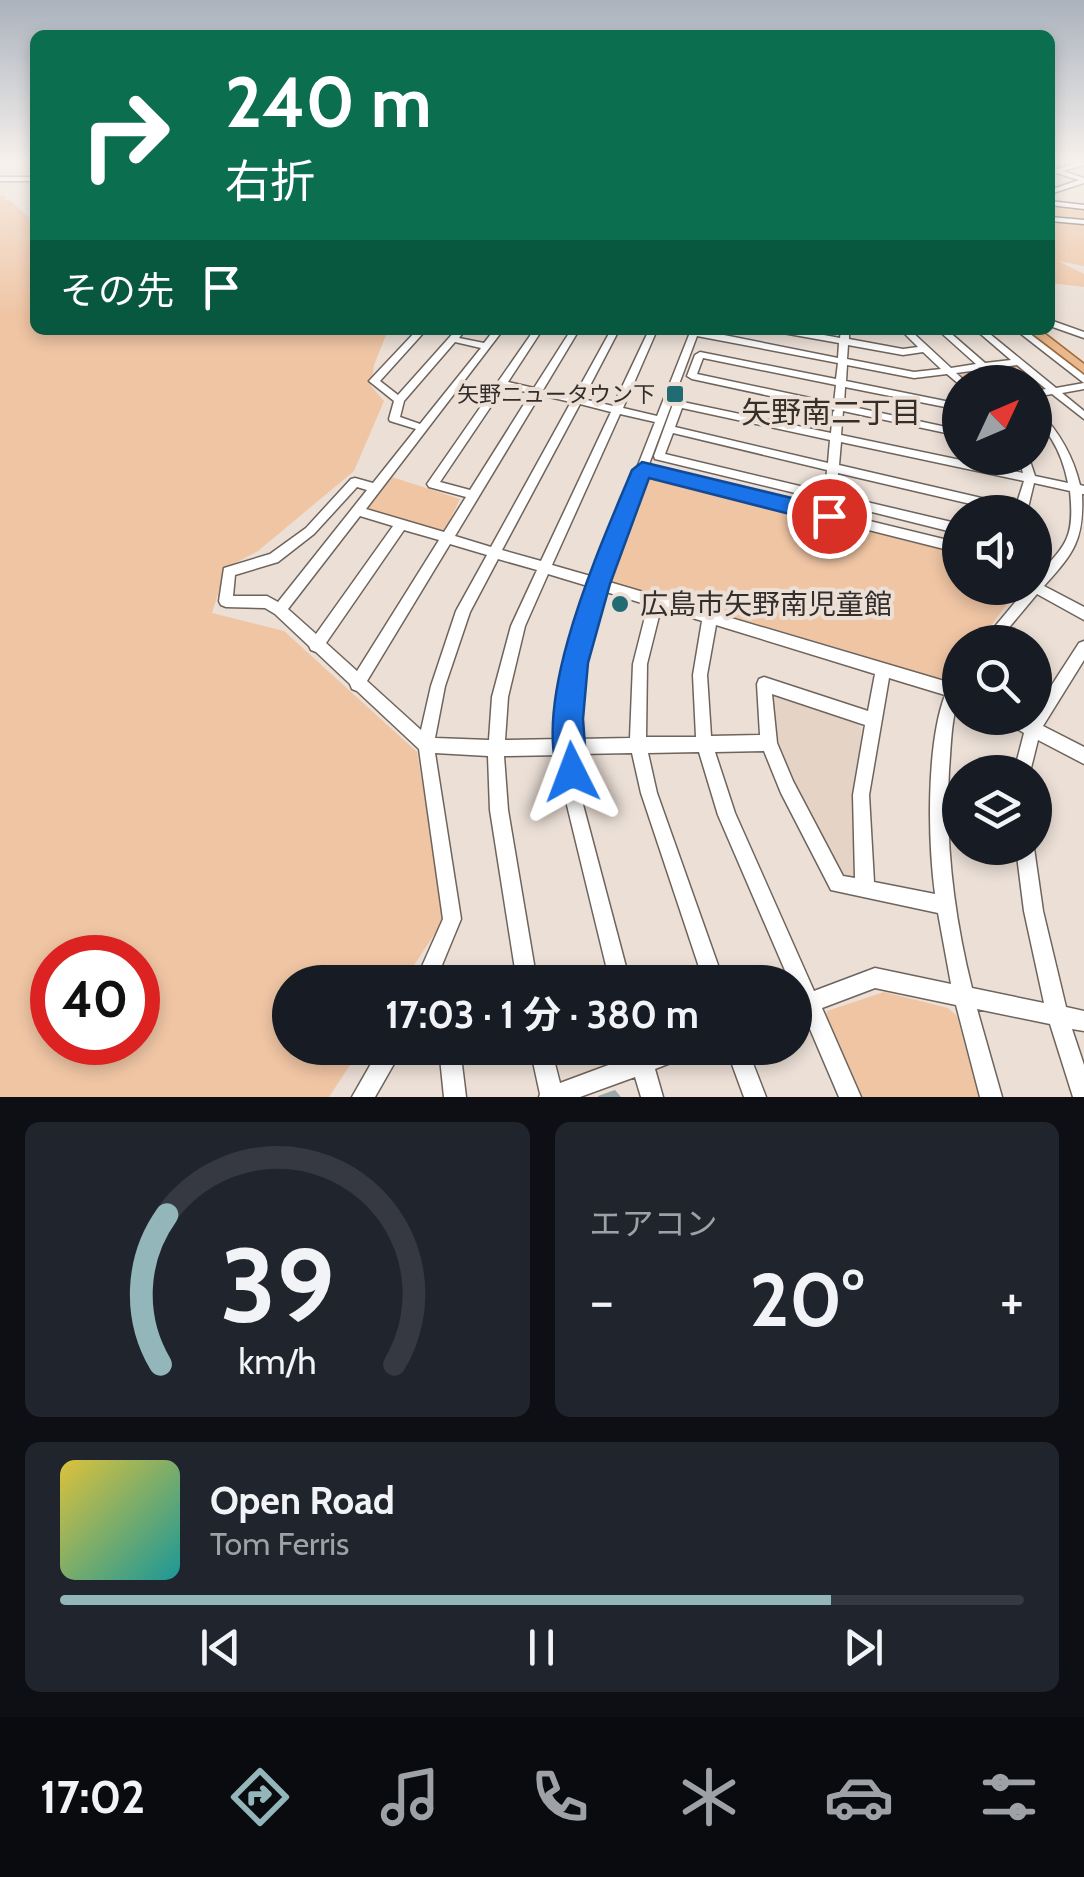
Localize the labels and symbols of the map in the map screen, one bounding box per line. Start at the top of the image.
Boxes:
north arrow [942,365,1052,475]
place label: 矢野ニュータウン下 [457,381,655,408]
marker: 矢野ニュータウン下 [664,383,686,405]
district label: 矢野南二丁目 [741,394,921,431]
pin [787,474,872,559]
place label: 広島市矢野南児童館 [640,587,892,621]
marker: 広島市矢野南児童館 [609,593,631,615]
position arrow [520,720,624,824]
speed limit sign: 40 [30,935,160,1065]

